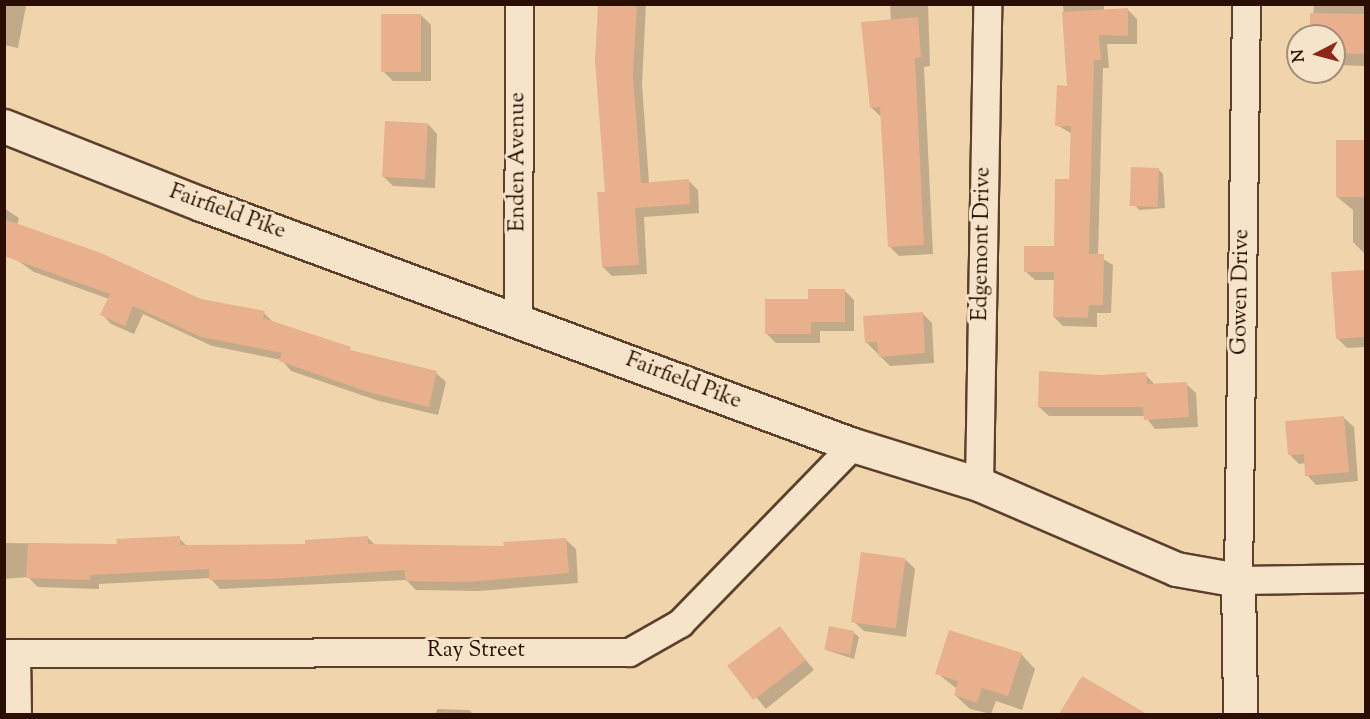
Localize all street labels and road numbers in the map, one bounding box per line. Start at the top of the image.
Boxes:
street label: Enden Avenue [506,92,532,232]
street label: Edgemont Drive [968,167,998,321]
street label: Fairfield Pike [165,180,289,246]
street label: Gowen Drive [1228,229,1256,355]
street label: Fairfield Pike [621,348,745,416]
street label: Ray Street [427,639,525,665]

